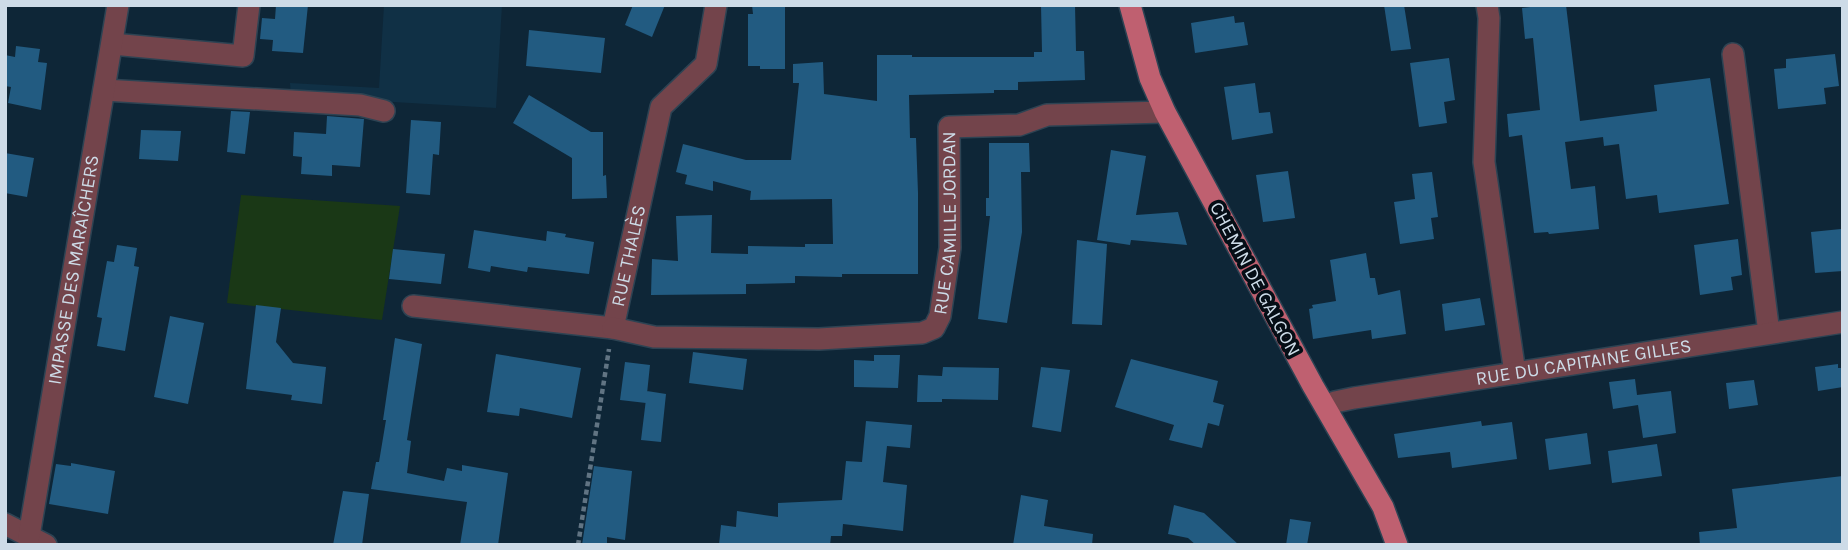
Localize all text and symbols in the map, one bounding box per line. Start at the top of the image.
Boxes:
street label: RUE CAMILLE JORDAN [929,131,961,316]
street label: IMPASSE DES MARAÎCHERS [44,153,104,386]
street label: CHEMIN DE GALGON [1205,198,1305,360]
street label: RUE THALÈS [607,203,650,309]
street label: RUE DU CAPITAINE GILLES [1474,335,1693,390]

